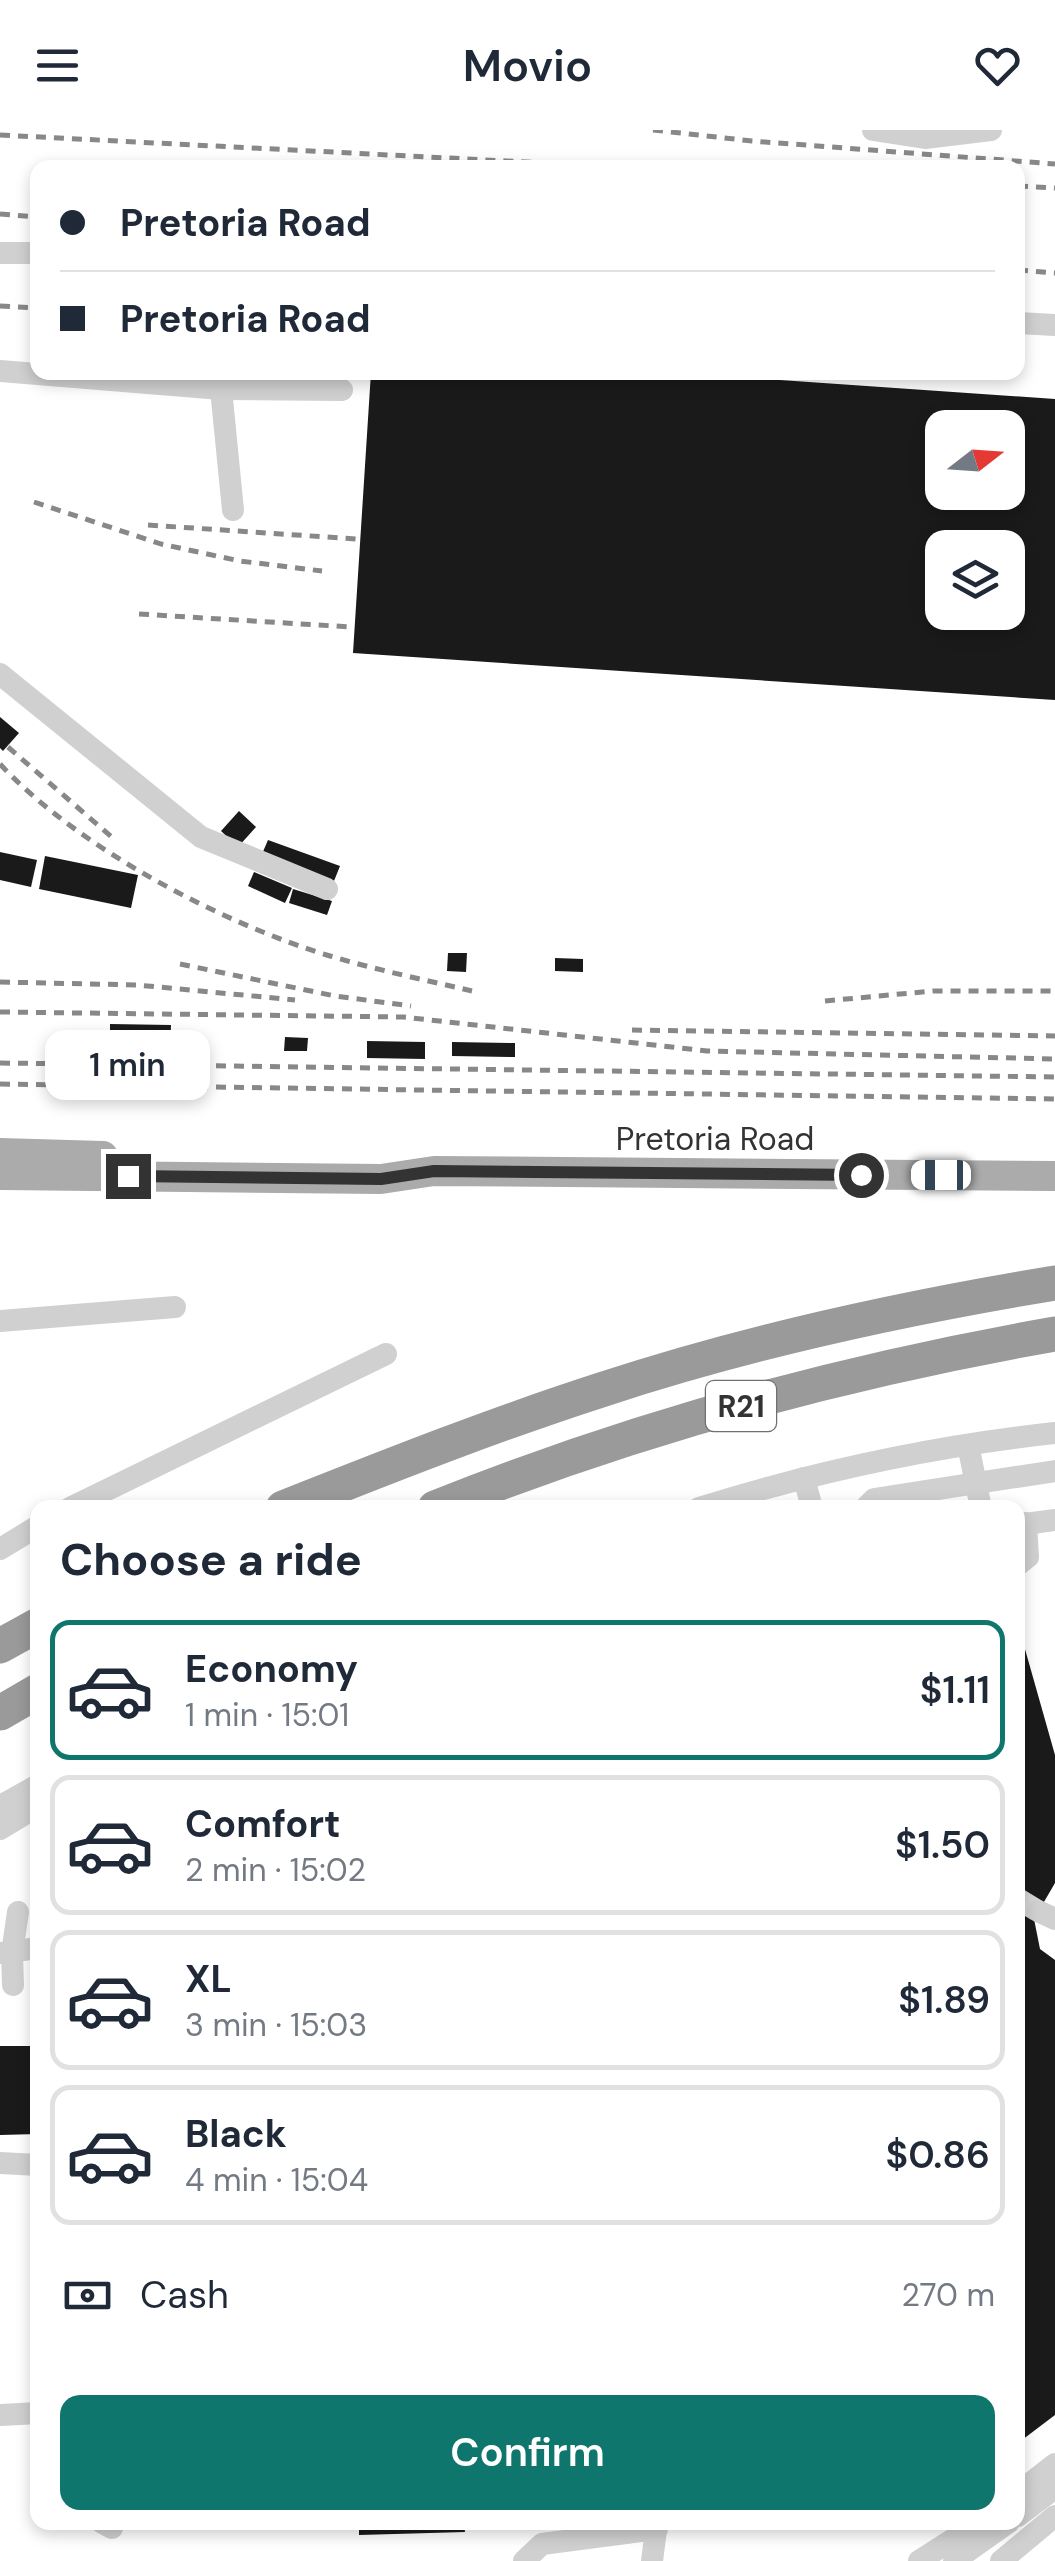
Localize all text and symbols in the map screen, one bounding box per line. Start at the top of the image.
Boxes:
text: Movio [463,36,592,95]
icon: menu [30,38,85,93]
icon: heart [970,38,1025,93]
text: Pretoria Road [120,198,371,248]
text: Pretoria Road [120,294,371,344]
north arrow [925,410,1025,510]
map controls [925,410,1025,630]
button: layers [925,530,1025,630]
callout: 1 min [46,1031,210,1101]
text: 1 min [89,1044,166,1086]
street label: Pretoria Road [616,1118,814,1160]
route start [839,1153,884,1198]
route end [106,1154,151,1199]
car [911,1160,971,1190]
road number: R21 [706,1381,776,1431]
text: Choose a ride [60,1530,362,1589]
text: Economy [185,1644,358,1694]
icon: car [65,1645,155,1735]
text: $1.11 [920,1665,990,1715]
text: 1 min · 15:01 [185,1694,349,1736]
text: Comfort [185,1799,341,1849]
icon: car [65,1800,155,1890]
text: $1.50 [895,1820,990,1870]
text: 2 min · 15:02 [185,1849,366,1891]
text: XL [185,1954,232,2004]
icon: car [65,1955,155,2045]
text: $1.89 [898,1975,990,2025]
text: 3 min · 15:03 [185,2004,367,2046]
text: Black [185,2109,287,2159]
icon: car [65,2110,155,2200]
text: $0.86 [886,2130,990,2180]
text: 4 min · 15:04 [185,2159,368,2201]
icon: cash [60,2268,115,2323]
text: Cash [140,2270,229,2320]
text: 270 m [902,2274,995,2316]
button: Confirm [60,2395,995,2510]

